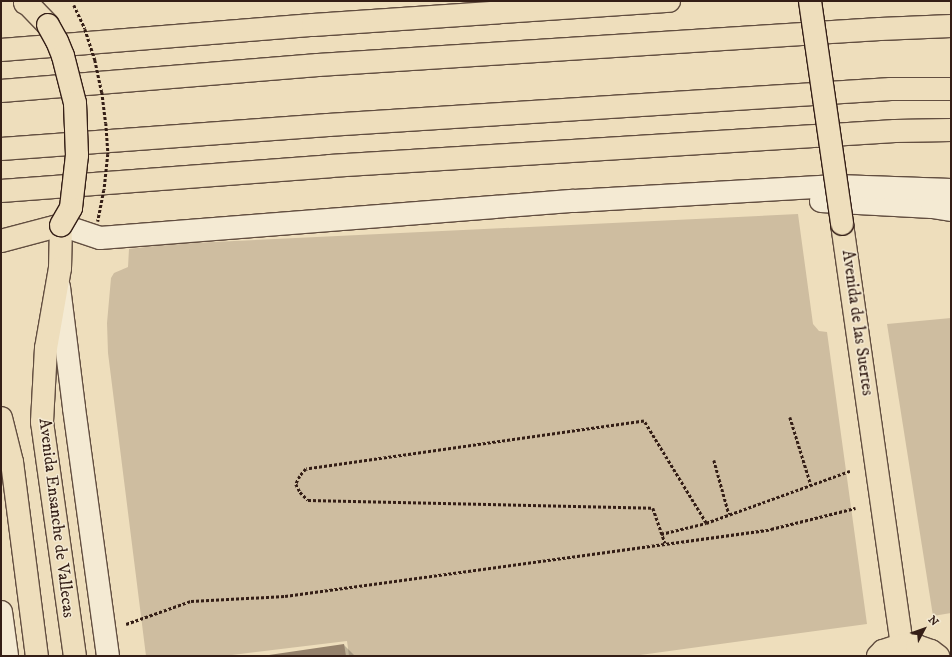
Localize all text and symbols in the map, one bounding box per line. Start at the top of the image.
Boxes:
street label: Avenida de las Suertes [837,249,877,397]
street label: Avenida Ensanche de Vallecas [34,417,78,619]
north arrow [904,609,944,649]
text: N [925,613,941,629]

